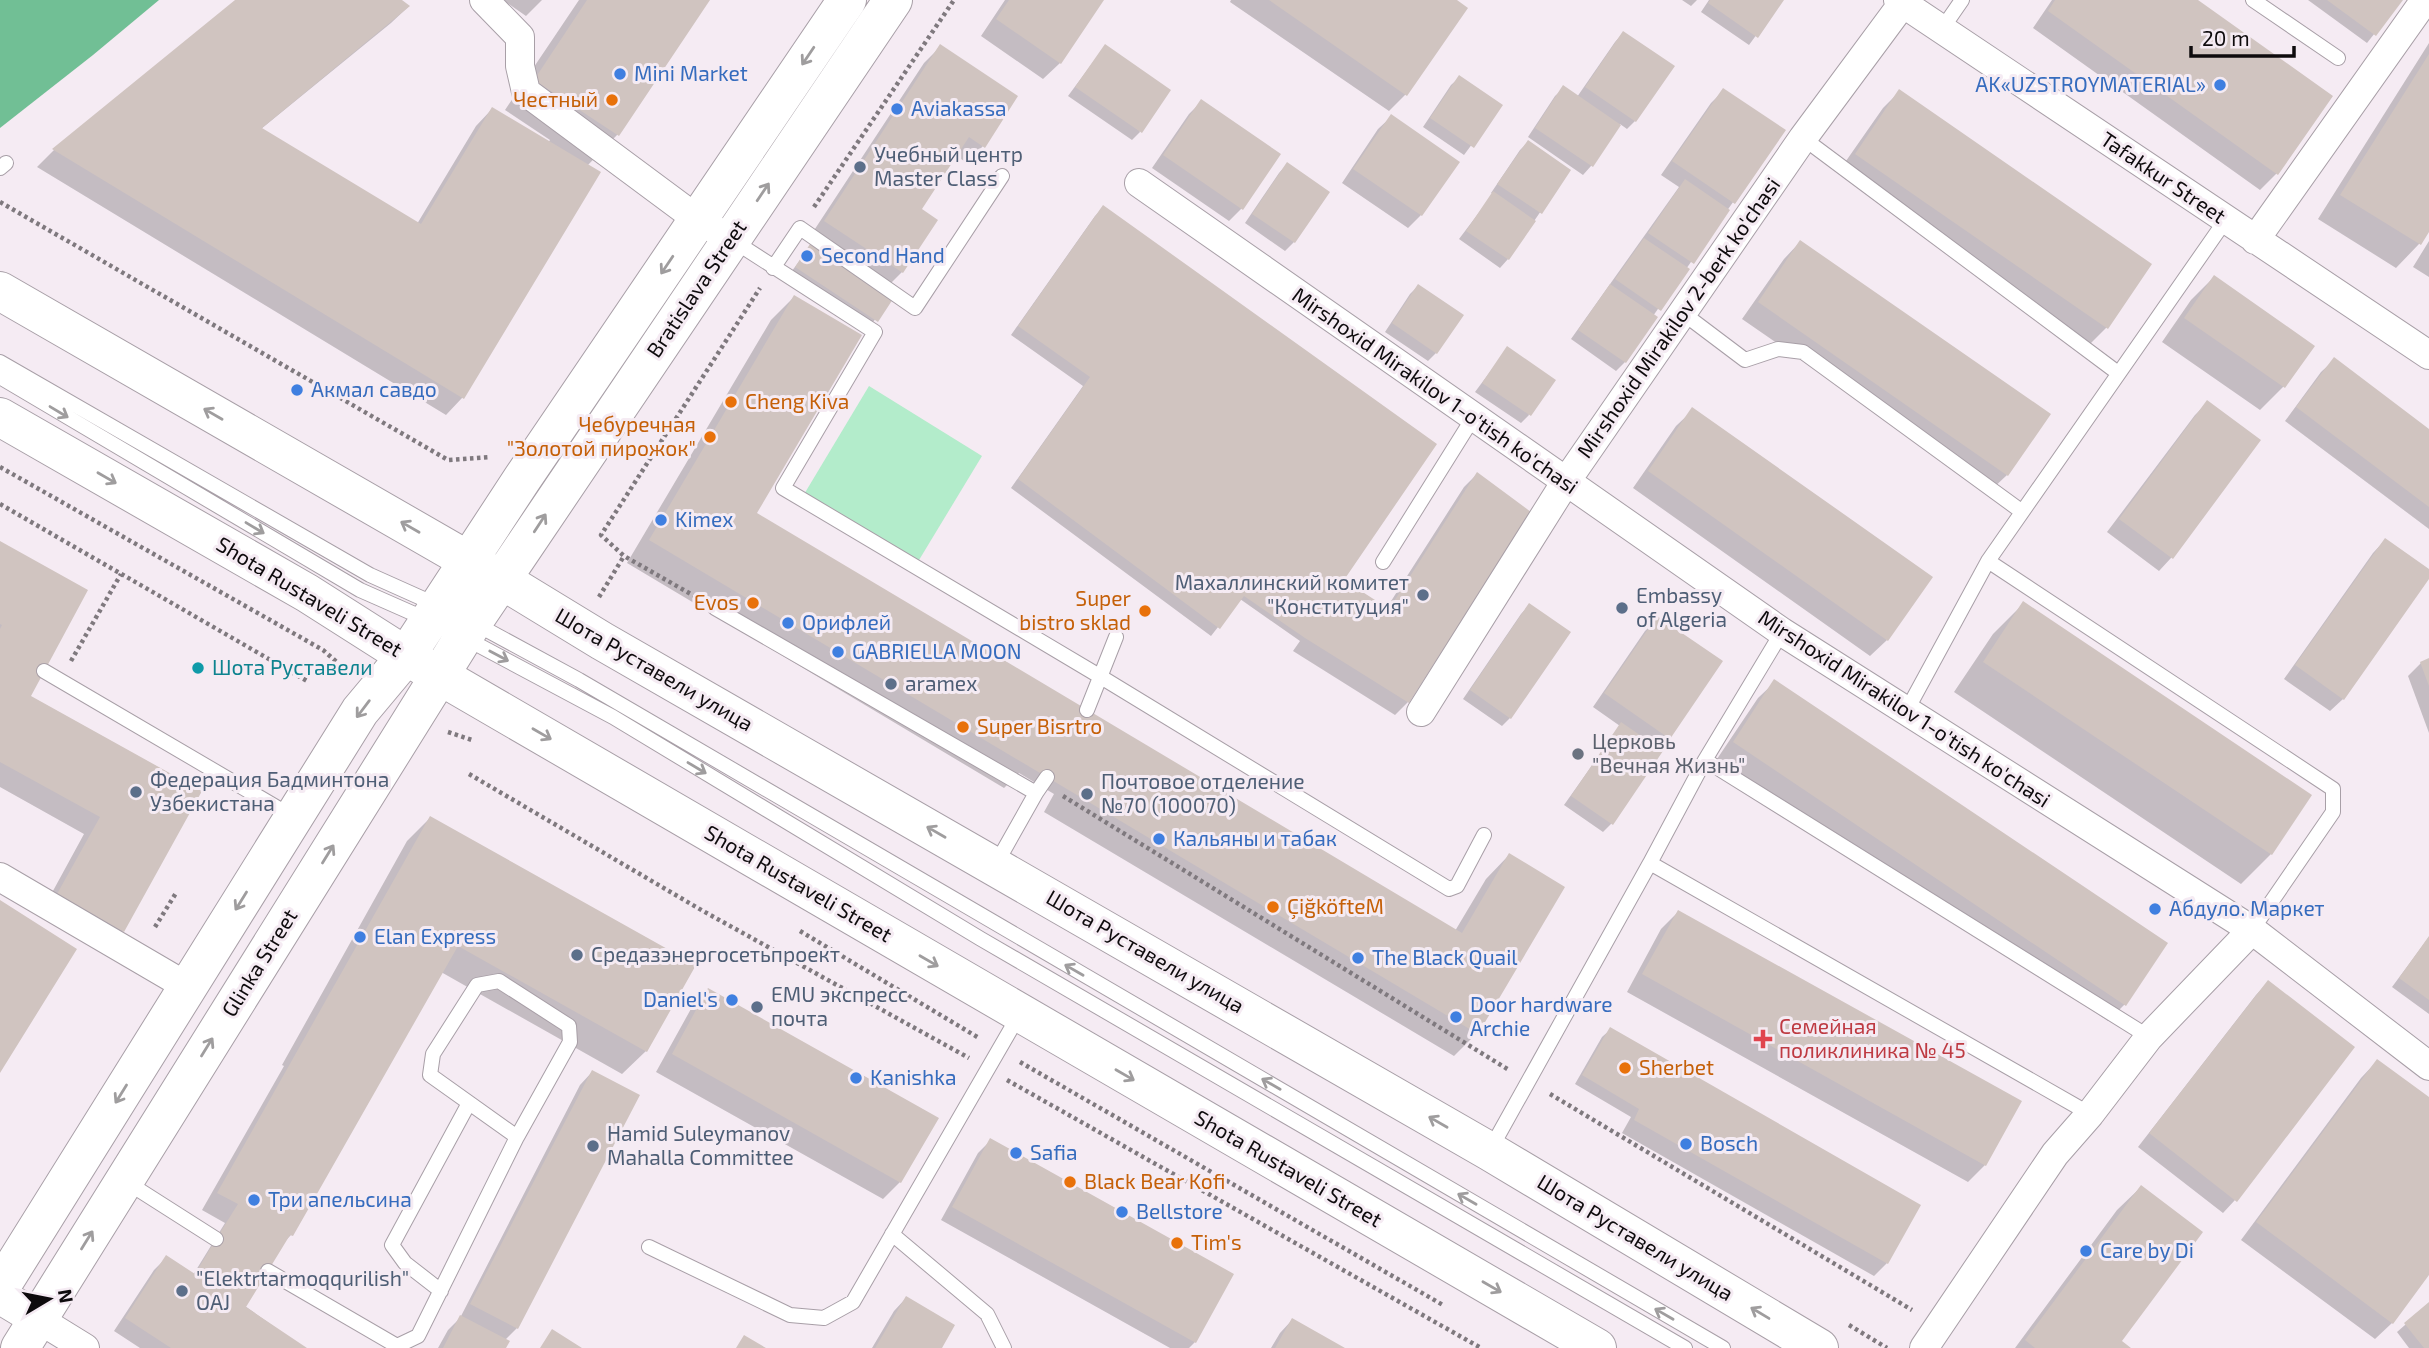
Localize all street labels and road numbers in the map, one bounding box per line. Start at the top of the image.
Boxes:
street label: Tafakkur Street [2096,126,2231,228]
street label: Mirshoxid Mirakilov 2-berk ko'chasi [1571,172,1784,462]
street label: Bratislava Street [641,215,751,362]
street label: Mirshoxid Mirakilov 1-o'tish ko'chasi [1288,281,1583,498]
street label: Shota Rustaveli Street [212,530,407,661]
street label: Шота Руставели улица [551,602,758,736]
street label: Mirshoxid Mirakilov 1-o'tish ko'chasi [1754,604,2055,812]
street label: Shota Rustaveli Street [701,819,897,947]
street label: Шота Руставели улица [1042,884,1249,1018]
street label: Glinka Street [216,904,302,1021]
street label: Shota Rustaveli Street [1191,1104,1387,1232]
street label: Шота Руставели улица [1533,1168,1738,1306]

